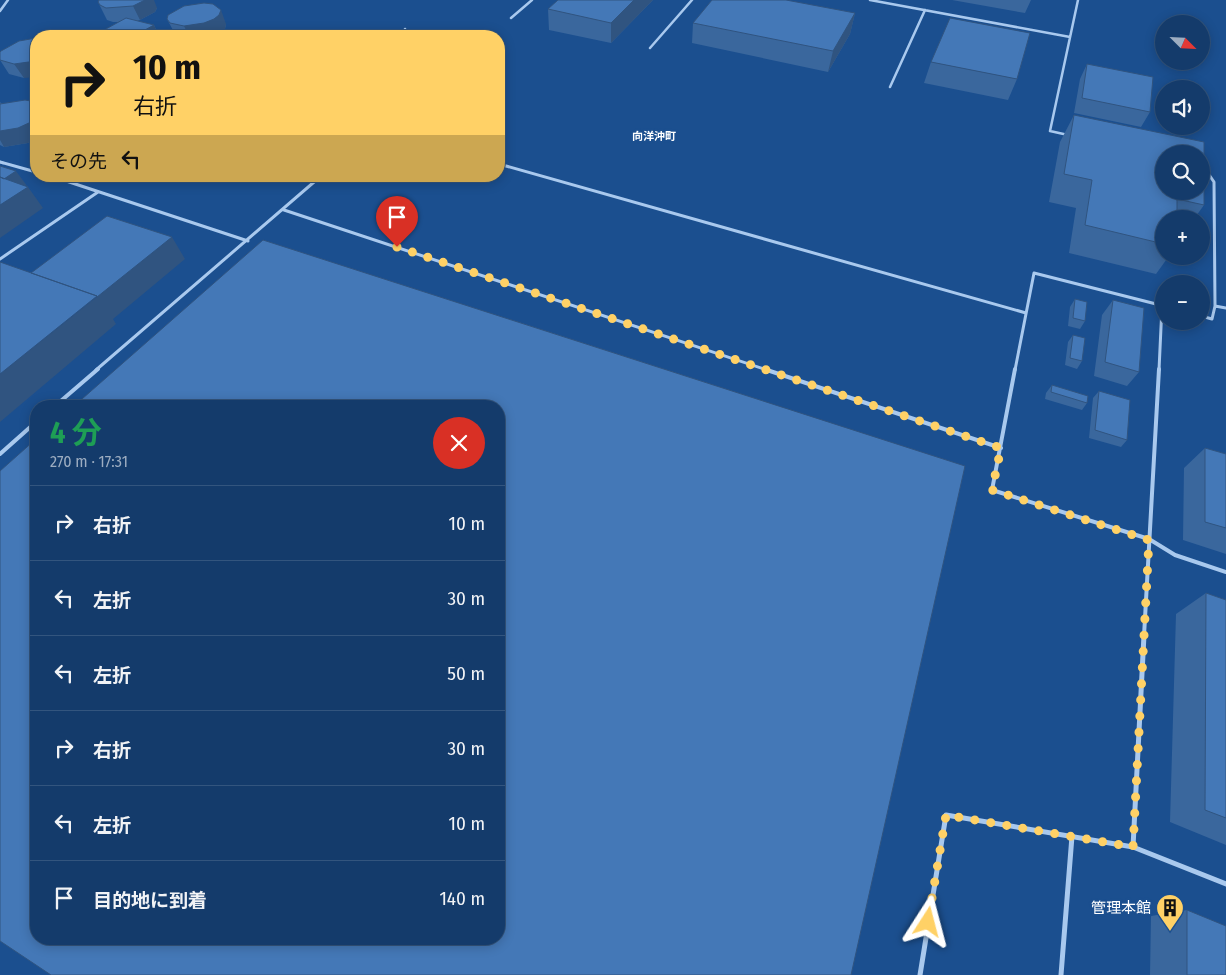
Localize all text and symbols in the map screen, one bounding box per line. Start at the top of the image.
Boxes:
north arrow [1155,15,1210,70]
map controls [1155,15,1210,330]
text: 10 m [133,46,201,88]
icon: right [50,50,115,115]
button: sound [1155,80,1210,135]
text: 右折 [133,93,177,120]
district label: 向洋沖町 [632,130,676,143]
icon: left [117,145,145,173]
button: search [1155,145,1210,200]
text: その先 [50,150,107,173]
pin [376,196,418,247]
icon: arrive [383,203,411,231]
button: + [1155,210,1210,265]
button: − [1155,275,1210,330]
text: 4 分 [50,415,102,451]
button: close [433,417,485,469]
text: 270 m · 17:31 [50,452,128,471]
icon: right [50,509,78,537]
text: 10 m [449,512,485,535]
text: 右折 [93,514,131,537]
icon: left [50,584,78,612]
text: 30 m [447,587,485,610]
text: 左折 [93,589,131,612]
icon: left [50,659,78,687]
text: 50 m [447,662,485,685]
text: 左折 [93,664,131,687]
icon: right [50,734,78,762]
text: 30 m [447,737,485,760]
text: 右折 [93,739,131,762]
icon: left [50,809,78,837]
text: 10 m [449,812,485,835]
text: 左折 [93,814,131,837]
icon: arrive [50,884,78,912]
text: 140 m [439,887,485,910]
text: 目的地に到着 [93,889,207,912]
building icon: 管理本館 [1155,893,1185,932]
position arrow [901,895,953,947]
place label: 管理本館 [1091,899,1151,917]

